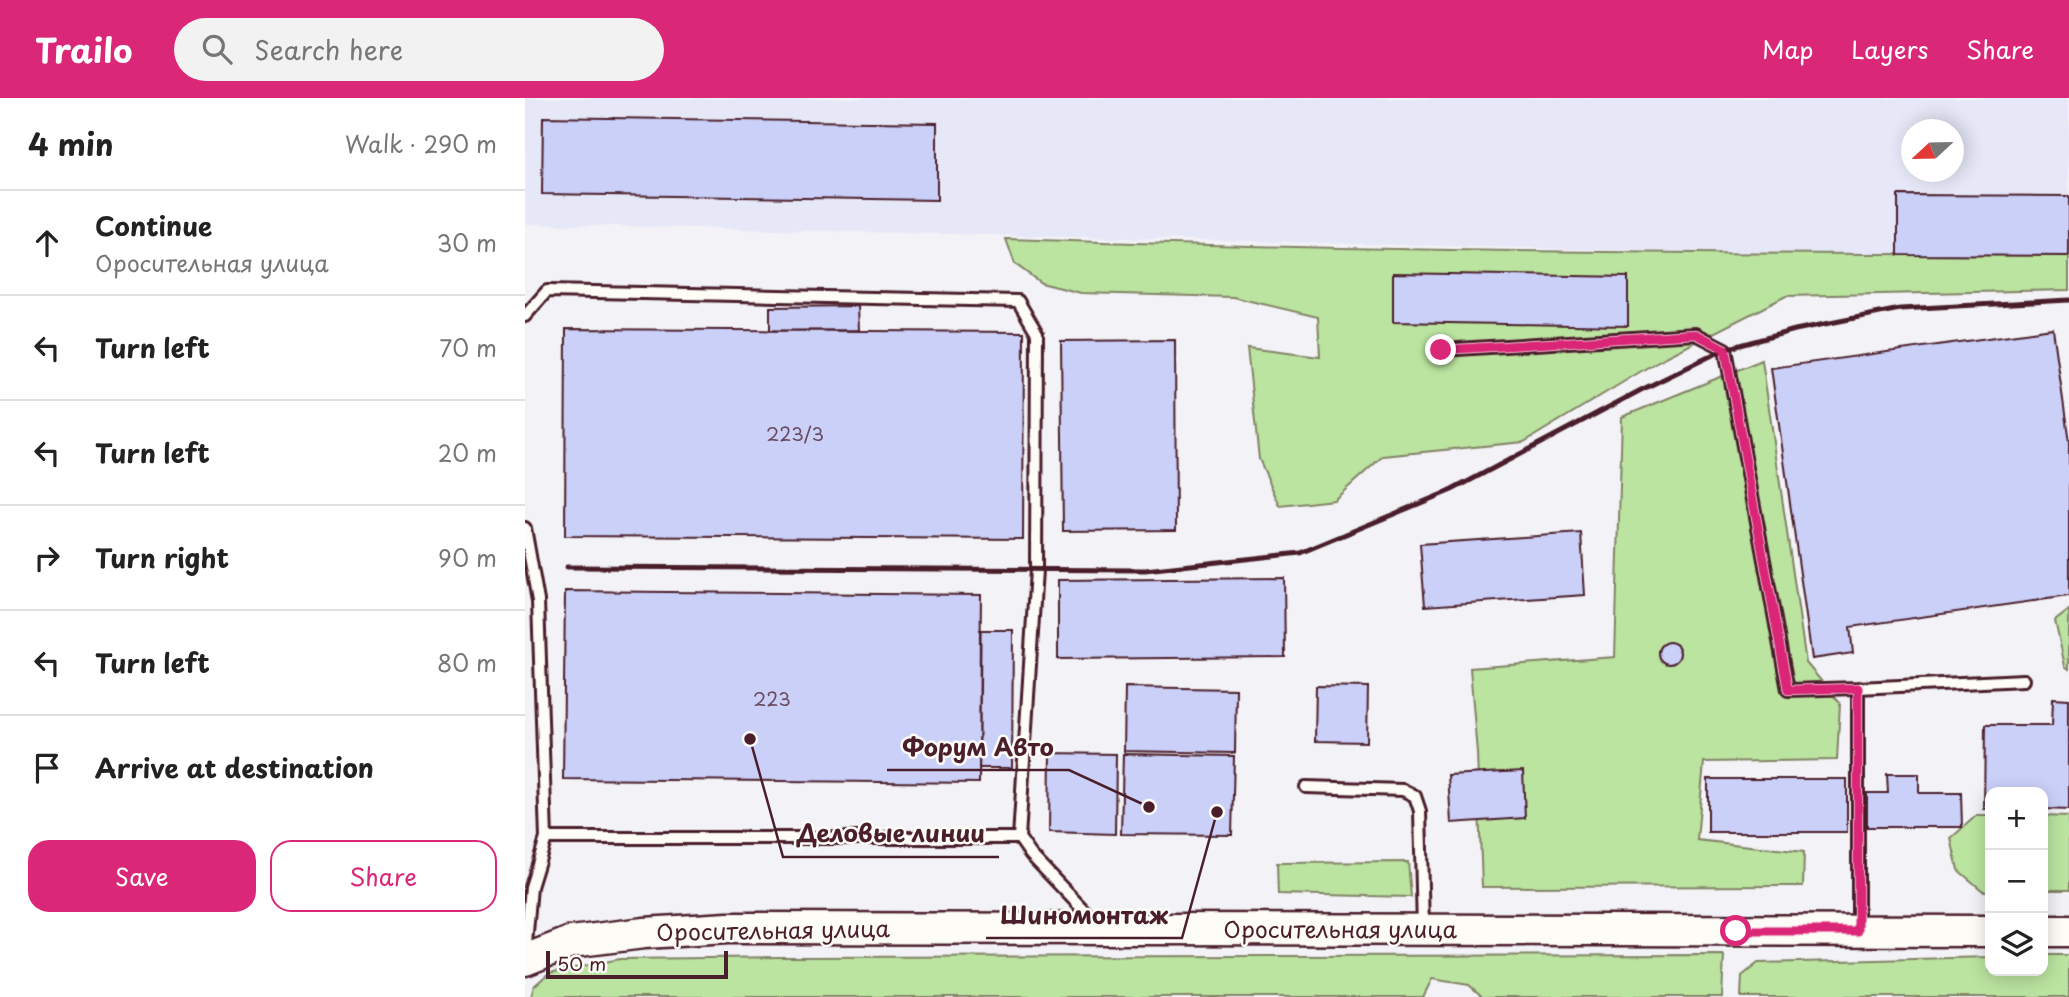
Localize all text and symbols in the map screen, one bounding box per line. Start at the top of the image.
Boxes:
search box [174,18,664,81]
text: Trailo [35,24,132,74]
icon: search [198,30,236,68]
text: Search here [254,30,403,69]
text: Map [1762,31,1813,67]
text: Layers [1851,31,1928,67]
text: Share [1966,31,2034,67]
north arrow [1901,119,1964,182]
text: 4 min [28,121,114,166]
text: Walk · 290 m [345,126,497,161]
text: Continue [95,206,212,245]
icon: ahead [28,224,66,262]
text: 30 m [436,225,497,260]
text: Оросительная улица [95,245,329,280]
text: Turn left [95,328,210,367]
icon: left [28,329,66,367]
text: 70 m [439,330,497,365]
route end [1425,334,1456,365]
house number: 223/3 [766,419,824,447]
text: Turn left [95,433,210,472]
icon: left [28,434,66,472]
text: 20 m [438,435,497,470]
text: Turn right [95,538,229,577]
icon: right [28,539,66,577]
text: 90 m [438,540,497,575]
text: Turn left [95,643,210,682]
icon: left [28,644,66,682]
text: 80 m [437,645,497,680]
house number: 223 [753,684,791,712]
callout: Форум Авто [887,725,1069,770]
text: Форум Авто [902,728,1054,764]
text: Arrive at destination [95,748,374,787]
icon: arrive [28,749,66,787]
map controls [1985,787,2048,976]
button: + [1985,787,2048,850]
callout: Деловые линии [783,812,999,857]
text: Деловые линии [796,814,985,850]
button: Save [28,840,256,912]
button: Share [270,840,497,912]
button: − [1985,850,2048,913]
callout: Шиномонтаж [986,893,1182,938]
text: Шиномонтаж [1000,896,1168,932]
street label: Оросительная улица [656,910,891,949]
street label: Оросительная улица [1223,911,1457,946]
button: layers [1985,913,2048,976]
route start [1720,915,1751,946]
scale bar [546,948,728,980]
text: 50 m [557,949,606,977]

